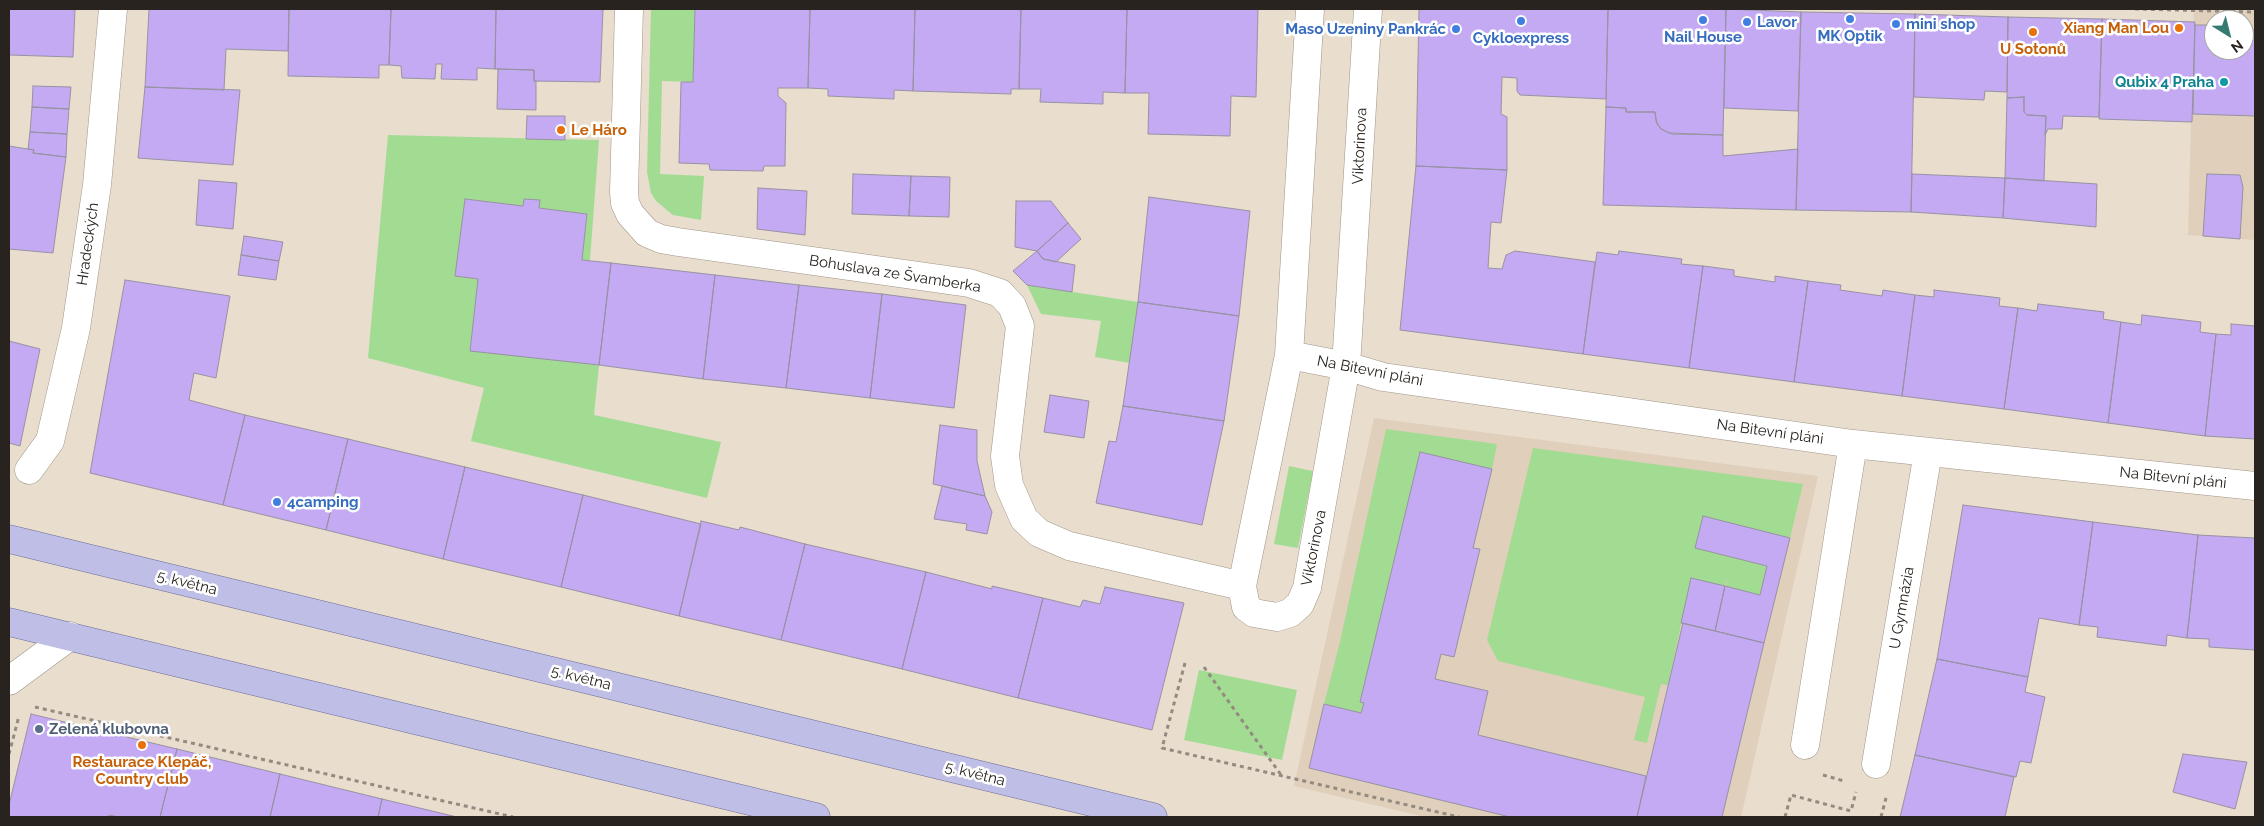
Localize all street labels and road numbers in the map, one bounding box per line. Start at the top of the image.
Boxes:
street label: Viktorinova [1349,107,1371,185]
street label: Hradeckých [73,201,103,287]
street label: Bohuslava ze Švamberka [808,252,982,296]
street label: Na Bitevní pláni [1315,352,1425,390]
street label: Na Bitevní pláni [1715,416,1825,448]
street label: Na Bitevní pláni [2119,463,2227,493]
street label: Viktorinova [1298,508,1330,588]
street label: U Gymnázia [1886,565,1918,651]
street label: 5. května [155,567,219,599]
street label: 5. května [549,662,613,694]
street label: 5. května [943,758,1007,790]

